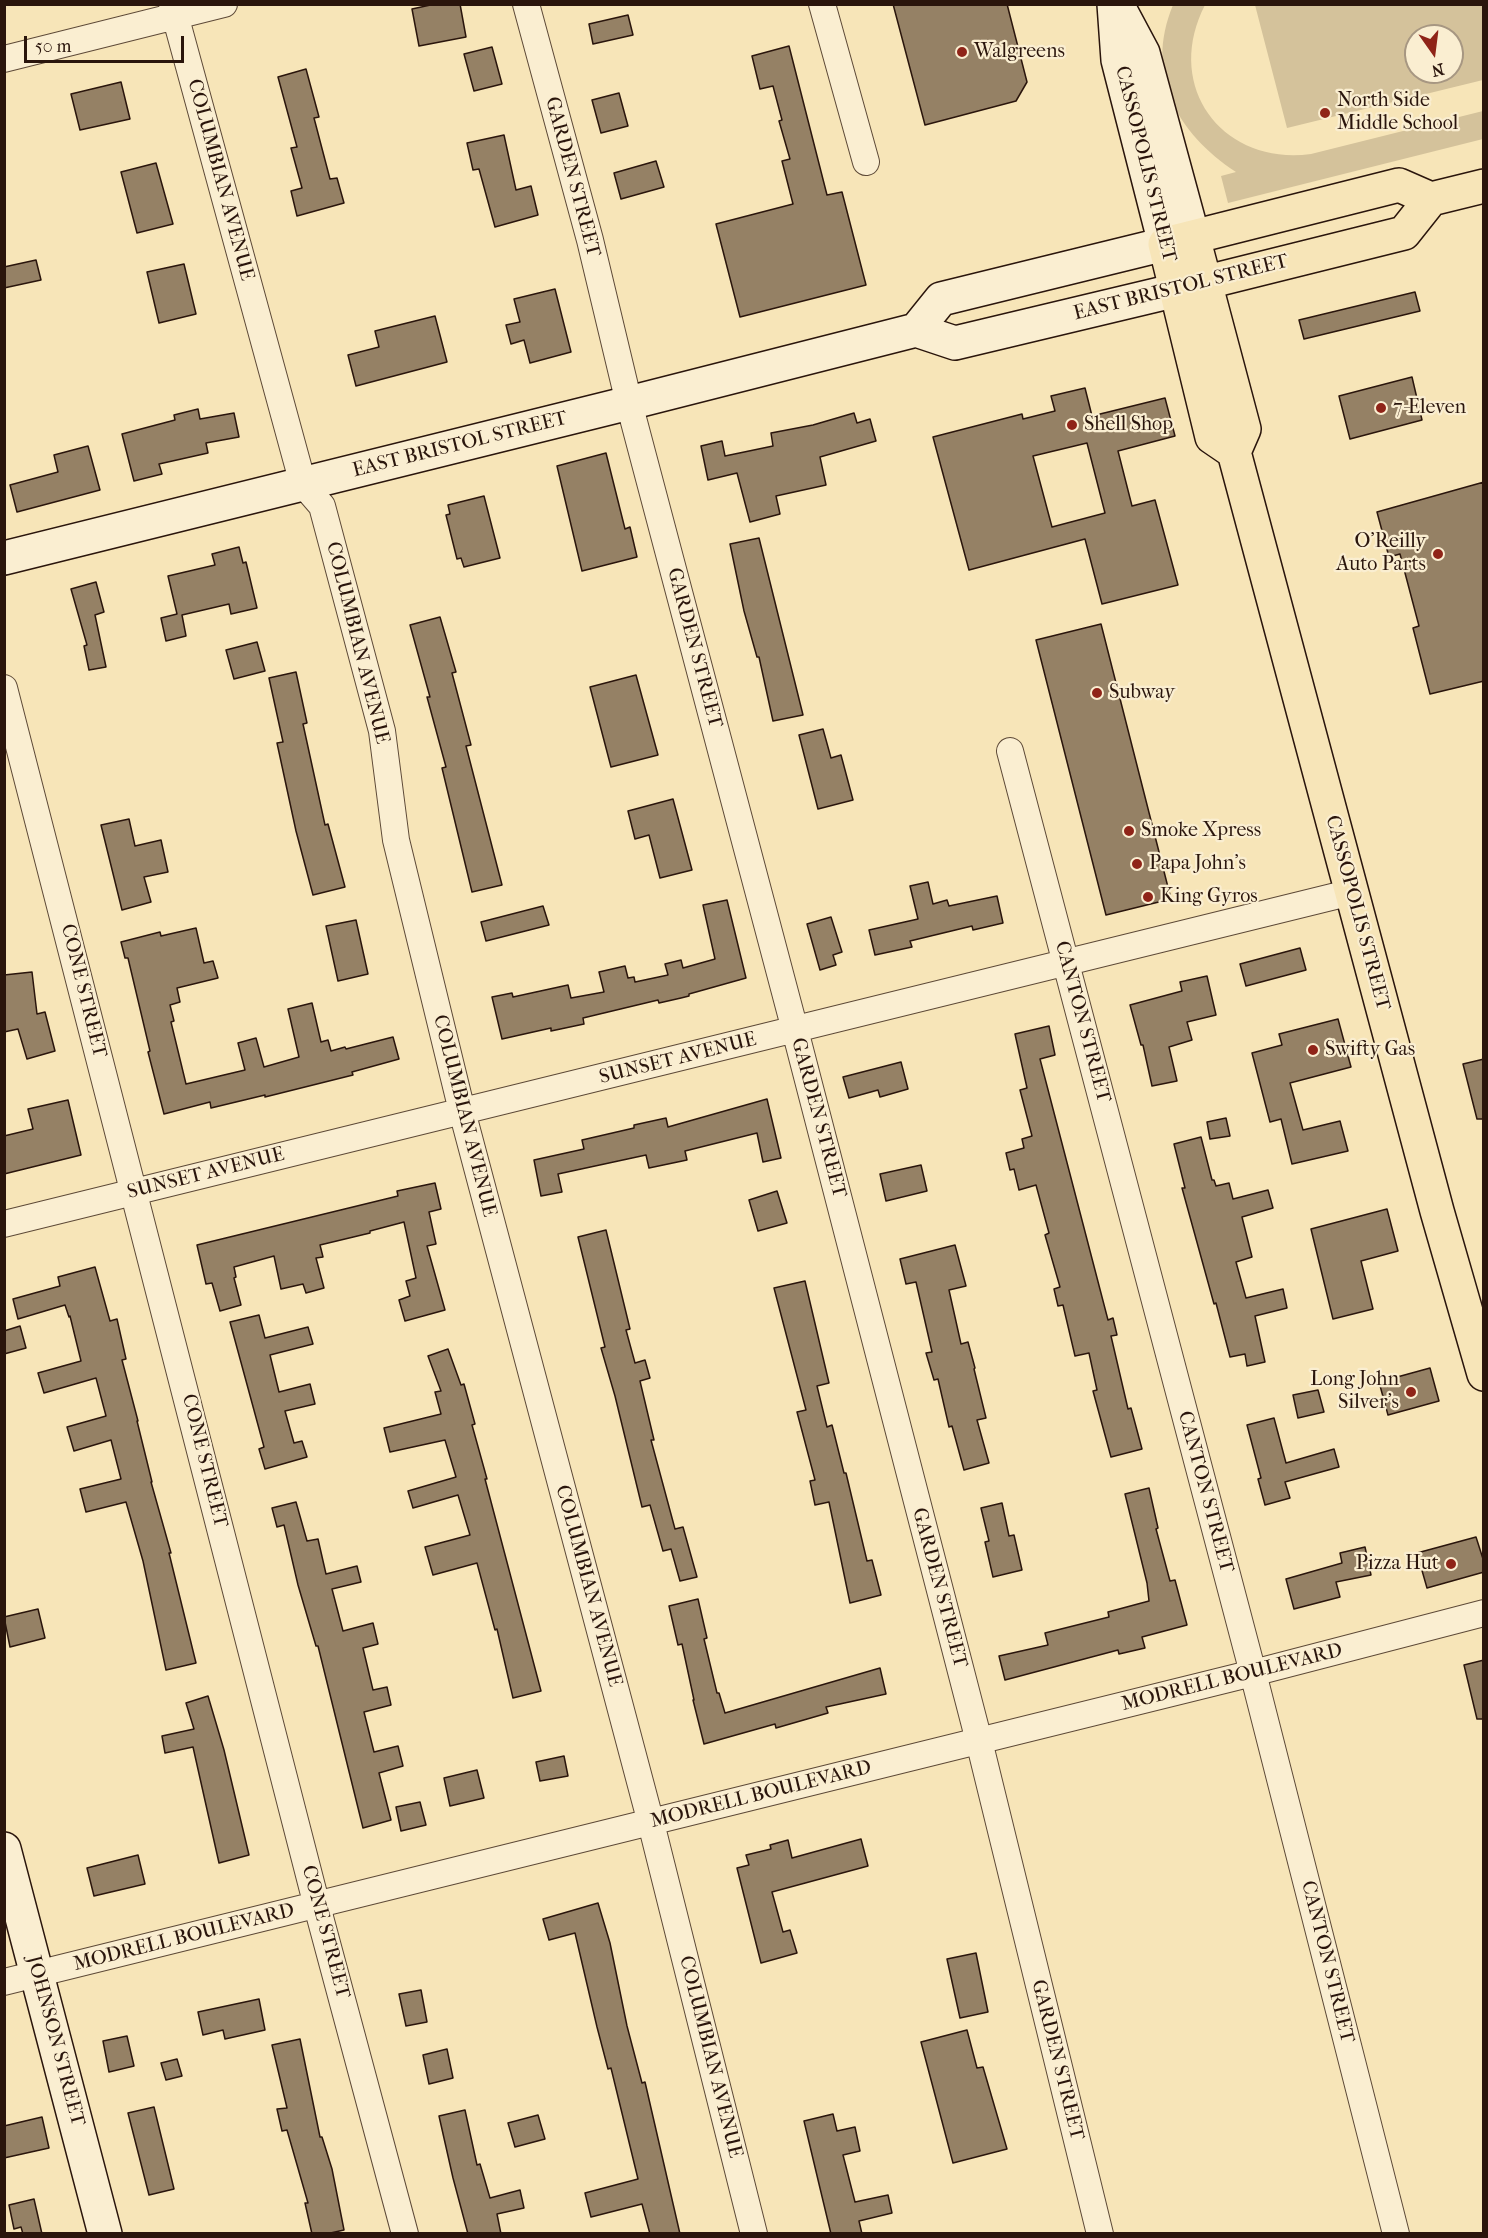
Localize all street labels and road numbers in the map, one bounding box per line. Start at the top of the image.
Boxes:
street label: CASSOPOLIS STREET [1109,64,1181,264]
street label: COLUMBIAN AVENUE [182,77,258,283]
street label: GARDEN STREET [539,94,605,260]
street label: EAST BRISTOL STREET [1071,250,1291,326]
street label: EAST BRISTOL STREET [350,407,570,483]
street label: COLUMBIAN AVENUE [320,539,394,747]
street label: GARDEN STREET [661,565,727,731]
street label: CASSOPOLIS STREET [1319,813,1395,1013]
street label: CONE STREET [55,922,111,1060]
street label: CANTON STREET [1049,939,1115,1105]
street label: COLUMBIAN AVENUE [427,1012,501,1220]
street label: SUNSET AVENUE [597,1028,759,1090]
street label: GARDEN STREET [785,1035,851,1201]
street label: SUNSET AVENUE [125,1143,287,1205]
street label: CONE STREET [176,1392,232,1530]
street label: CANTON STREET [1172,1409,1238,1575]
street label: COLUMBIAN AVENUE [550,1483,626,1689]
street label: GARDEN STREET [906,1505,972,1671]
street label: MODRELL BOULEVARD [1119,1639,1345,1717]
street label: MODRELL BOULEVARD [648,1756,874,1834]
street label: CONE STREET [296,1863,354,2001]
street label: CANTON STREET [1295,1878,1359,2046]
street label: MODRELL BOULEVARD [71,1899,297,1977]
street label: JOHNSON STREET [21,1953,89,2129]
street label: COLUMBIAN AVENUE [673,1953,747,2161]
street label: GARDEN STREET [1025,1977,1089,2143]

